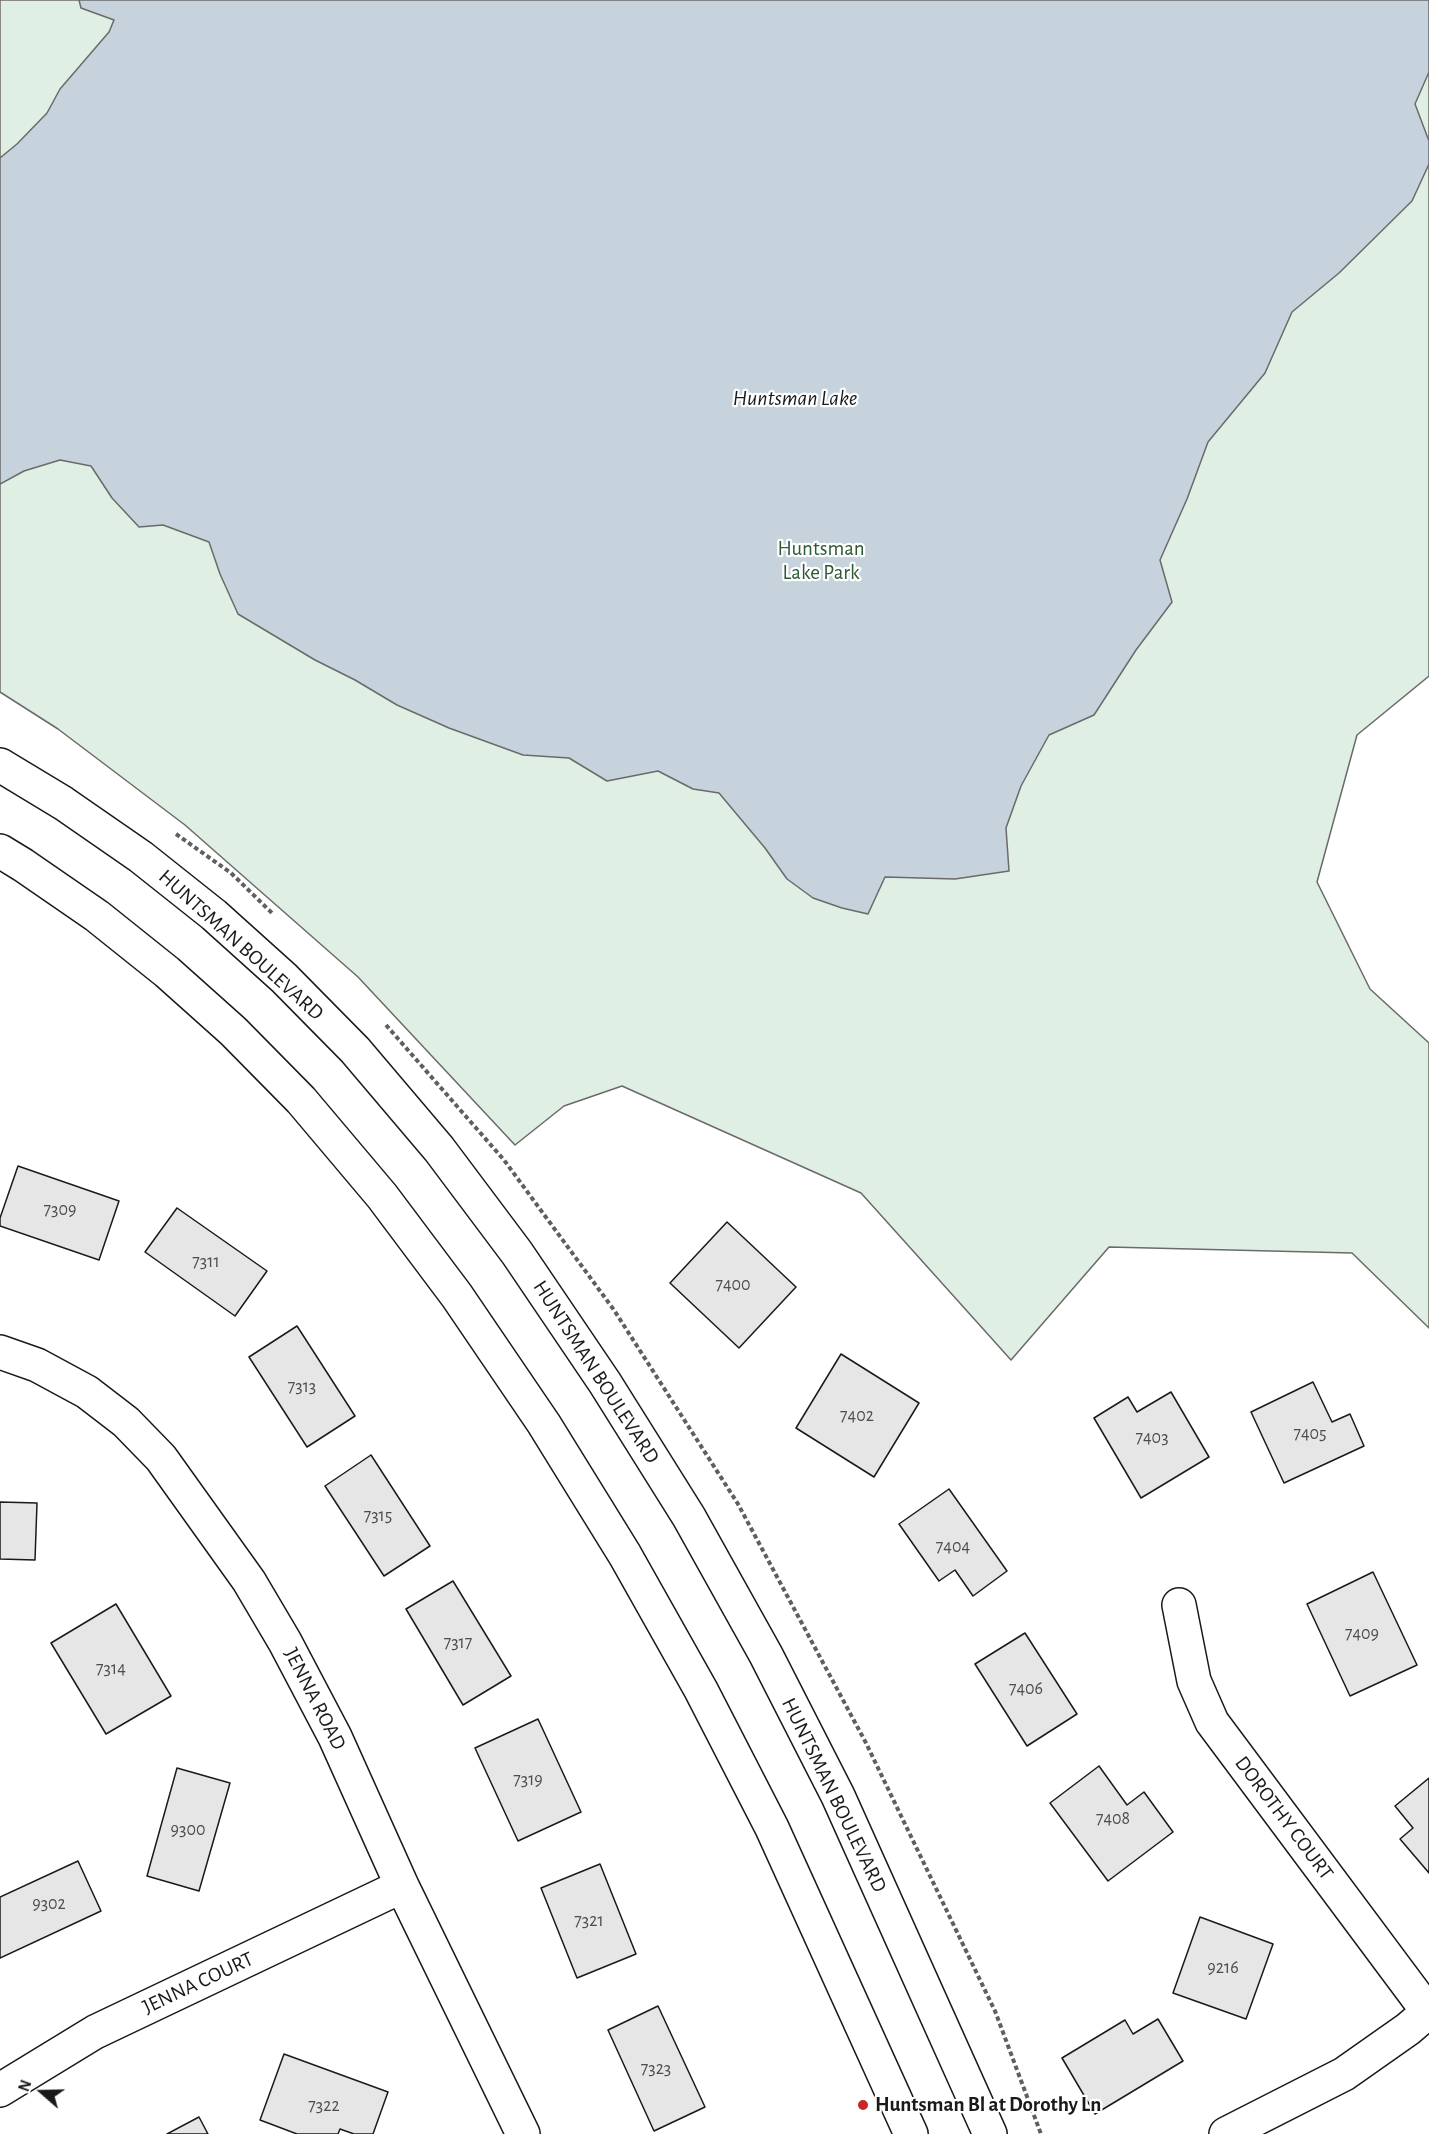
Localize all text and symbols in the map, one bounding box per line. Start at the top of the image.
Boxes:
water label: Huntsman Lake [733,385,857,411]
park label: Huntsman Lake Park [777,536,865,586]
street label: HUNTSMAN BOULEVARD [153,864,329,1026]
house number: 7309 [44,1199,76,1221]
house number: 7311 [192,1251,220,1273]
house number: 7400 [715,1274,751,1296]
street label: HUNTSMAN BOULEVARD [527,1276,665,1468]
house number: 7313 [288,1376,316,1398]
house number: 7402 [840,1405,874,1427]
house number: 7405 [1293,1423,1327,1445]
house number: 7403 [1135,1427,1169,1449]
house number: 7315 [364,1505,392,1527]
house number: 7404 [936,1536,970,1558]
house number: 7409 [1345,1623,1379,1645]
house number: 7317 [444,1632,472,1654]
street label: JENNA ROAD [279,1644,351,1754]
house number: 7314 [96,1658,126,1680]
house number: 7406 [1009,1678,1043,1700]
street label: HUNTSMAN BOULEVARD [776,1694,892,1896]
street label: DOROTHY COURT [1229,1751,1339,1885]
house number: 7319 [513,1769,543,1791]
house number: 7408 [1096,1808,1130,1830]
house number: 9300 [171,1819,205,1841]
house number: 9302 [32,1893,66,1915]
house number: 7321 [574,1910,604,1932]
street label: JENNA COURT [139,1946,257,2020]
house number: 9216 [1207,1957,1239,1979]
house number: 7323 [641,2058,671,2080]
north arrow [12,2062,72,2122]
text: N [16,2078,35,2094]
place label: Huntsman Bl at Dorothy Ln [875,2092,1101,2118]
house number: 7322 [308,2095,340,2117]
marker: Huntsman Bl at Dorothy Ln [856,2098,870,2112]

